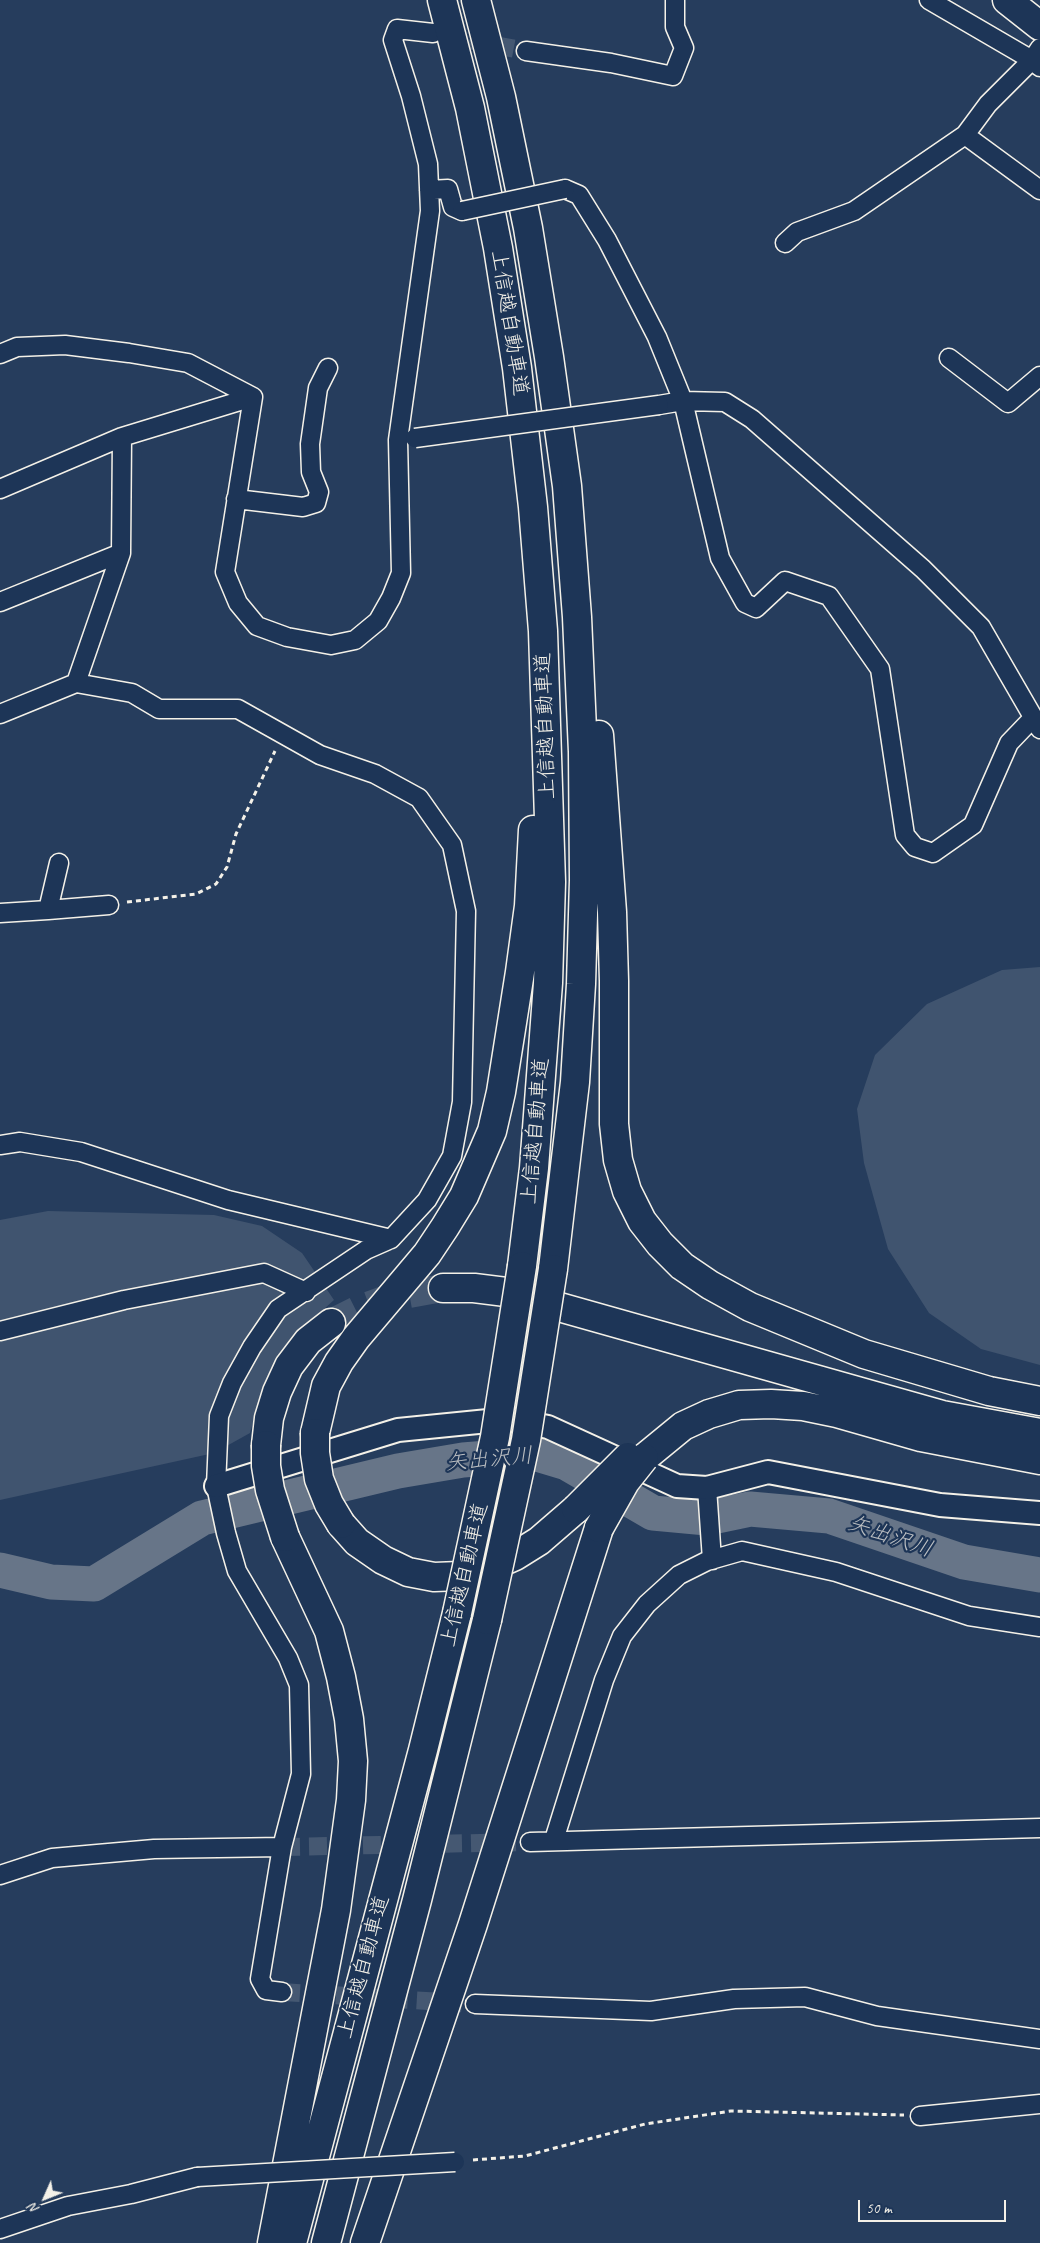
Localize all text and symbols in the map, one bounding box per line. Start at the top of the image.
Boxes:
street label: 上信越自動車道 [485,248,533,398]
street label: 上信越自動車道 [531,652,561,800]
street label: 上信越自動車道 [517,1057,555,1205]
water label: 矢出沢川 [444,1443,534,1477]
street label: 上信越自動車道 [436,1501,494,1649]
water label: 矢出沢川 [844,1510,936,1564]
street label: 上信越自動車道 [333,1893,395,2041]
north arrow [20,2173,70,2223]
scale bar [860,2190,1008,2222]
text: 50 m [866,2199,892,2218]
text: N [25,2200,43,2218]

